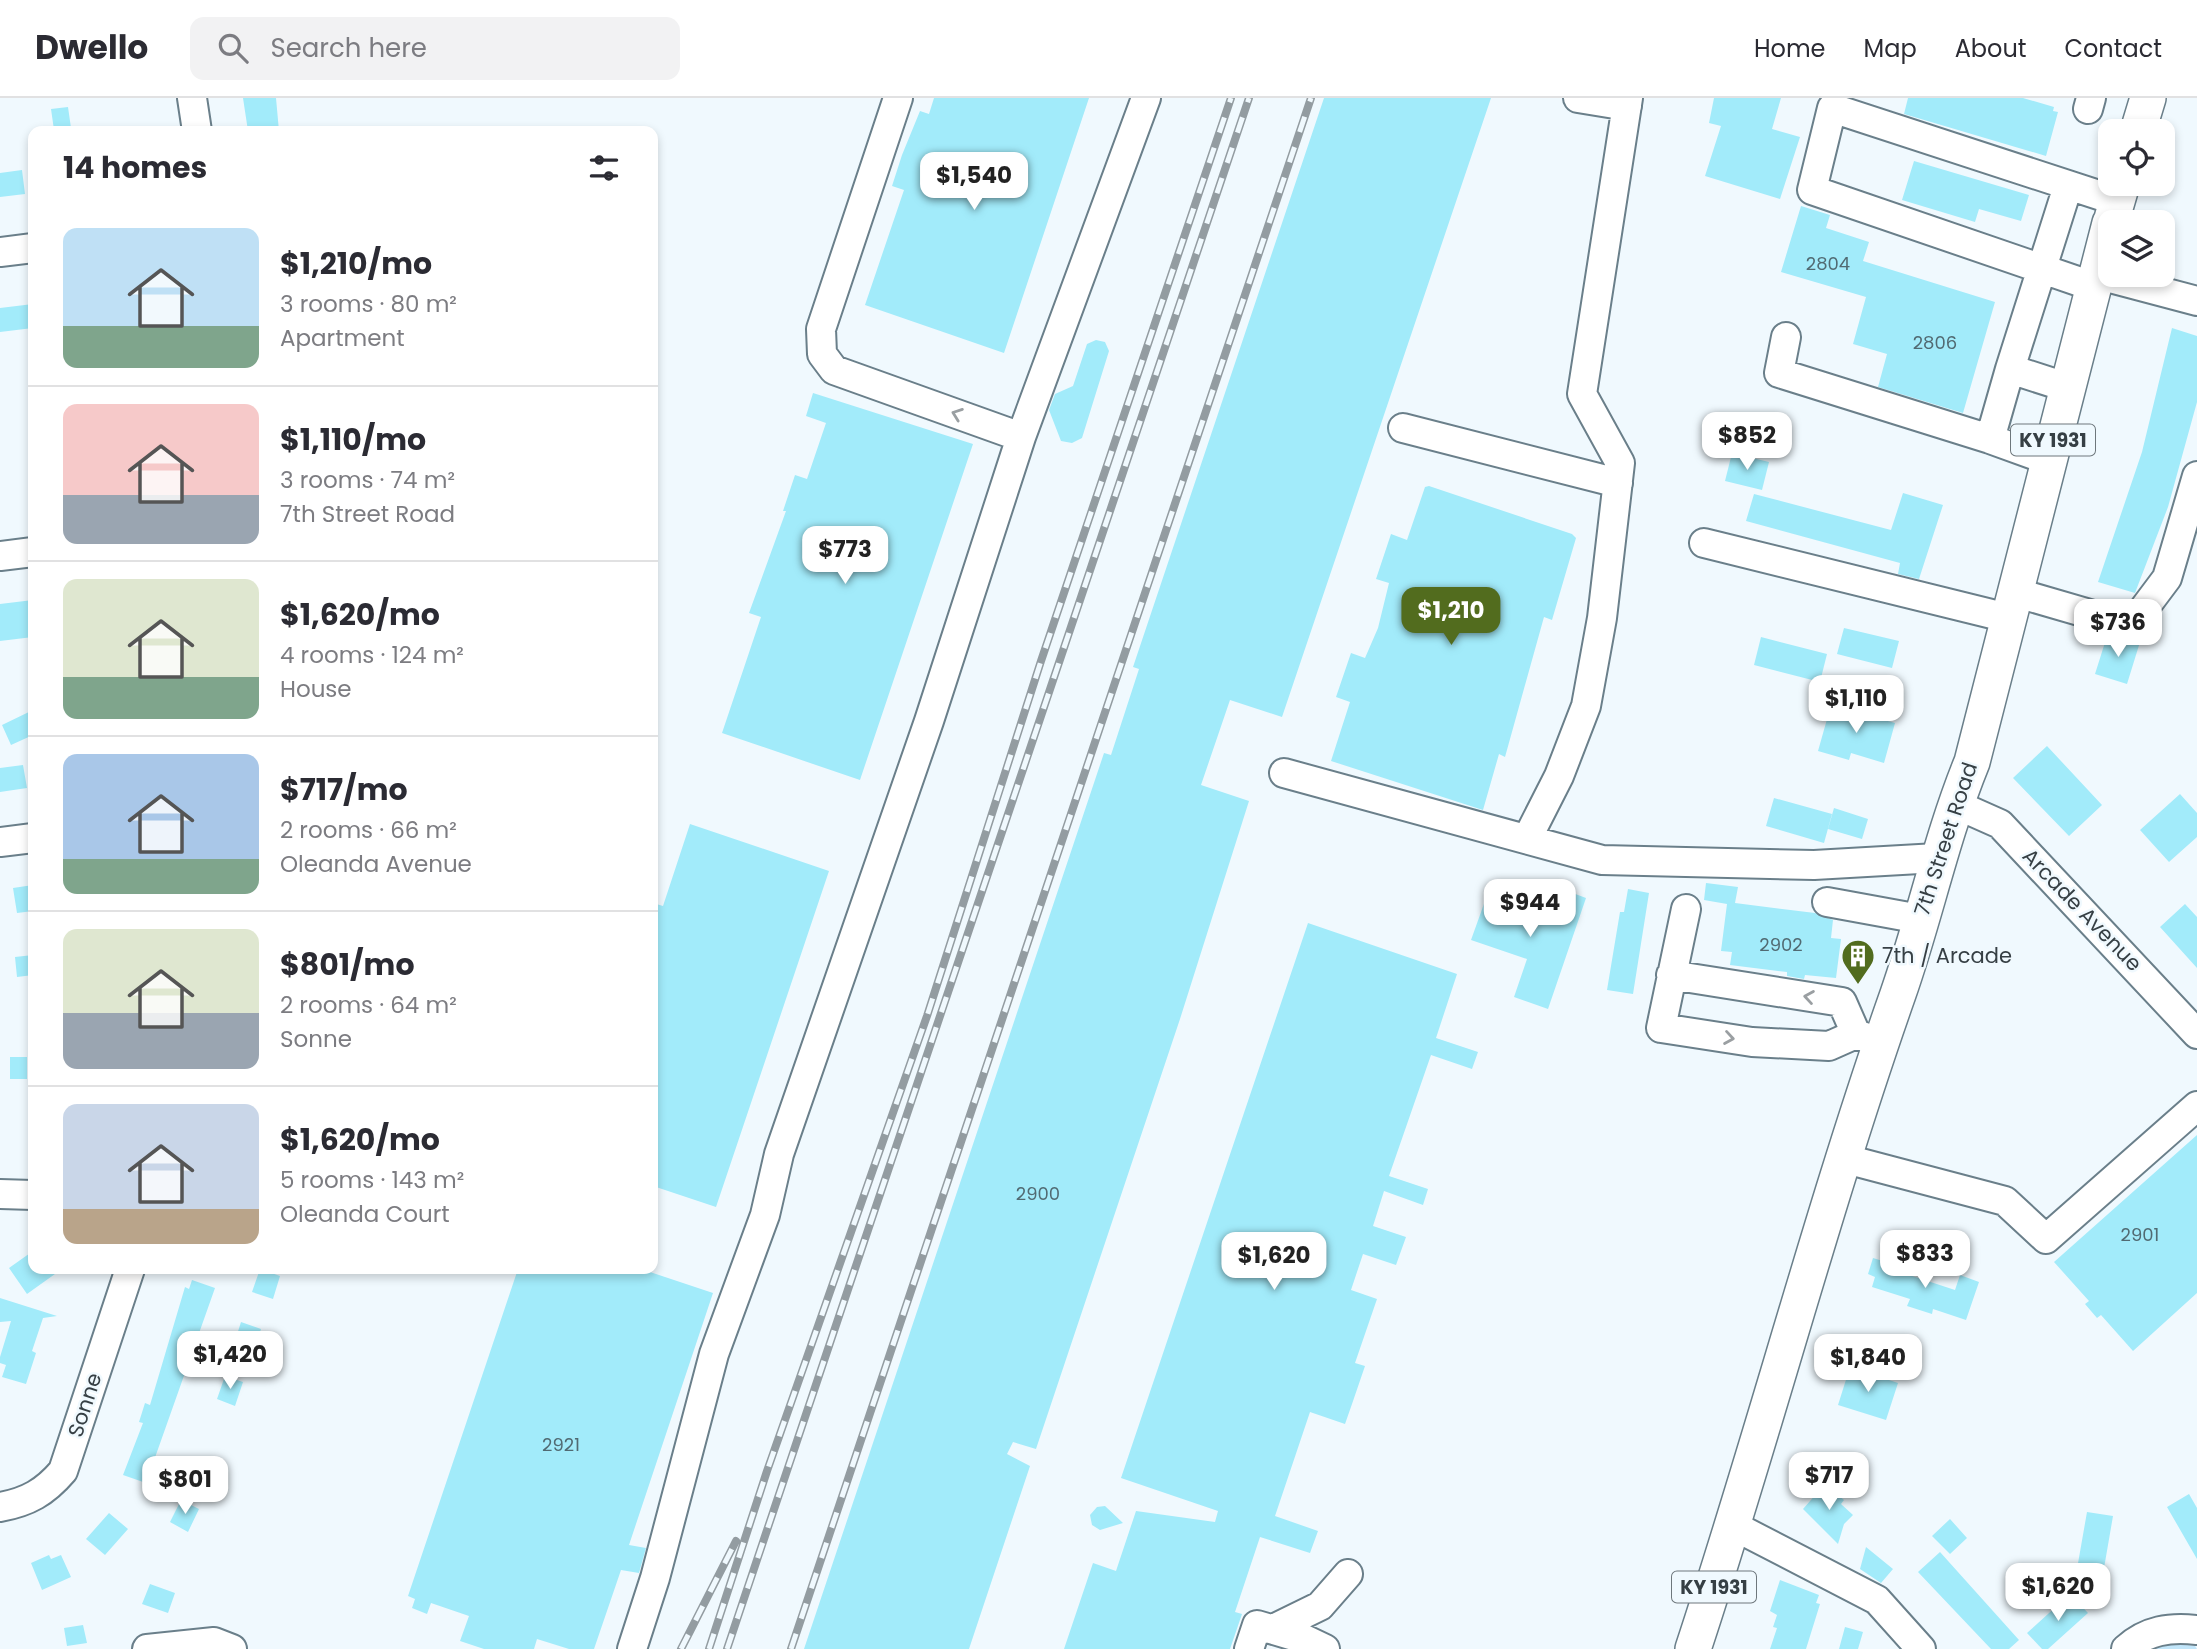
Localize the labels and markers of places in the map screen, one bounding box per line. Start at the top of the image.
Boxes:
pin: $1,540 [917,152,1031,212]
pin: $852 [1706,412,1788,472]
pin: $773 [804,526,886,586]
pin: $1,210 [1394,588,1508,647]
pin: $736 [2077,600,2159,659]
pin: $1,110 [1799,676,1913,735]
pin: $944 [1489,880,1571,939]
building icon: 7th / Arcade [1839,937,1877,986]
place label: 7th / Arcade [1882,941,2012,970]
pin: $833 [1884,1230,1966,1290]
pin: $1,620 [1217,1232,1331,1292]
pin: $1,420 [173,1332,287,1391]
pin: $1,840 [1811,1334,1925,1394]
pin: $717 [1788,1452,1870,1512]
pin: $801 [144,1456,226,1516]
pin: $1,620 [2001,1564,2115,1623]

